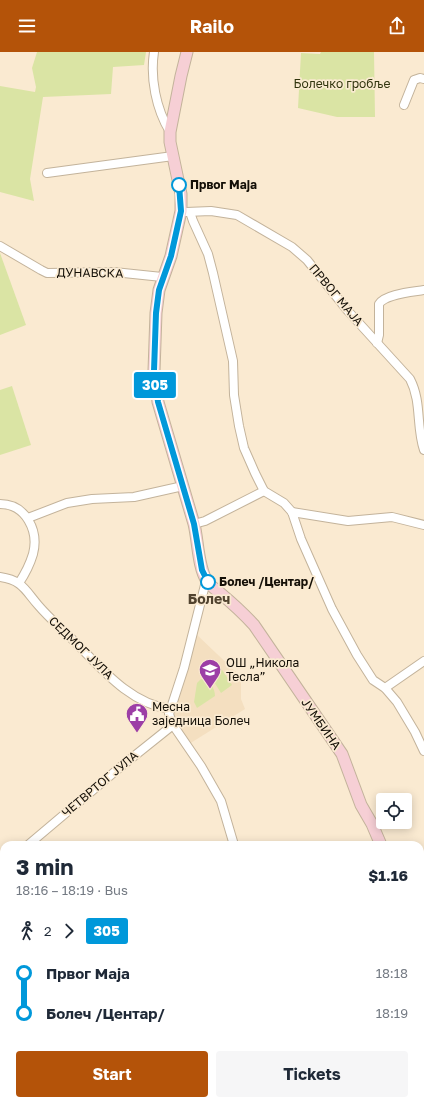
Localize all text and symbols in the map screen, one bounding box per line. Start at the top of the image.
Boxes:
icon: menu [16,15,38,37]
text: Railo [190,15,234,37]
icon: share [386,15,408,37]
park label: Болечко гробље [294,76,390,91]
marker: Првог Маја [171,177,187,193]
place label: Првог Маја [190,177,257,192]
street label: ПРВОГ МАЈА [306,261,367,329]
street label: ДУНАВСКА [57,264,123,281]
line badge: 305 [132,372,178,398]
text: 305 [142,376,168,393]
marker: Болеч /Центар/ [200,574,216,590]
place label: Болеч /Центар/ [219,574,314,589]
district label: Болеч [188,590,230,607]
street label: СЕДМОГ ЈУЛА [46,613,117,682]
place label: ОШ „Никола Тесла” [226,655,299,684]
school or university icon: ОШ „Никола Тесла” [197,657,223,690]
street label: ЈУМБИНА [298,695,345,752]
place label: Месна заједница Болеч [152,699,250,728]
public building icon: Месна заједница Болеч [124,701,150,734]
street label: ЧЕТВРТОГ ЈУЛА [58,747,141,820]
map controls [376,793,412,829]
button: locate [376,793,412,829]
text: 3 min [16,853,74,880]
text: $1.16 [368,866,408,884]
text: 18:16 – 18:19 · Bus [16,882,128,898]
icon: walk [16,920,38,942]
icon: forward [58,920,80,942]
text: 305 [94,922,120,939]
text: 2 [44,923,52,939]
text: Првог Маја [46,964,130,982]
text: 18:18 [376,965,408,981]
text: Болеч /Центар/ [46,1004,165,1022]
text: 18:19 [376,1005,408,1021]
button: Start [16,1051,208,1097]
button: Tickets [216,1051,408,1097]

